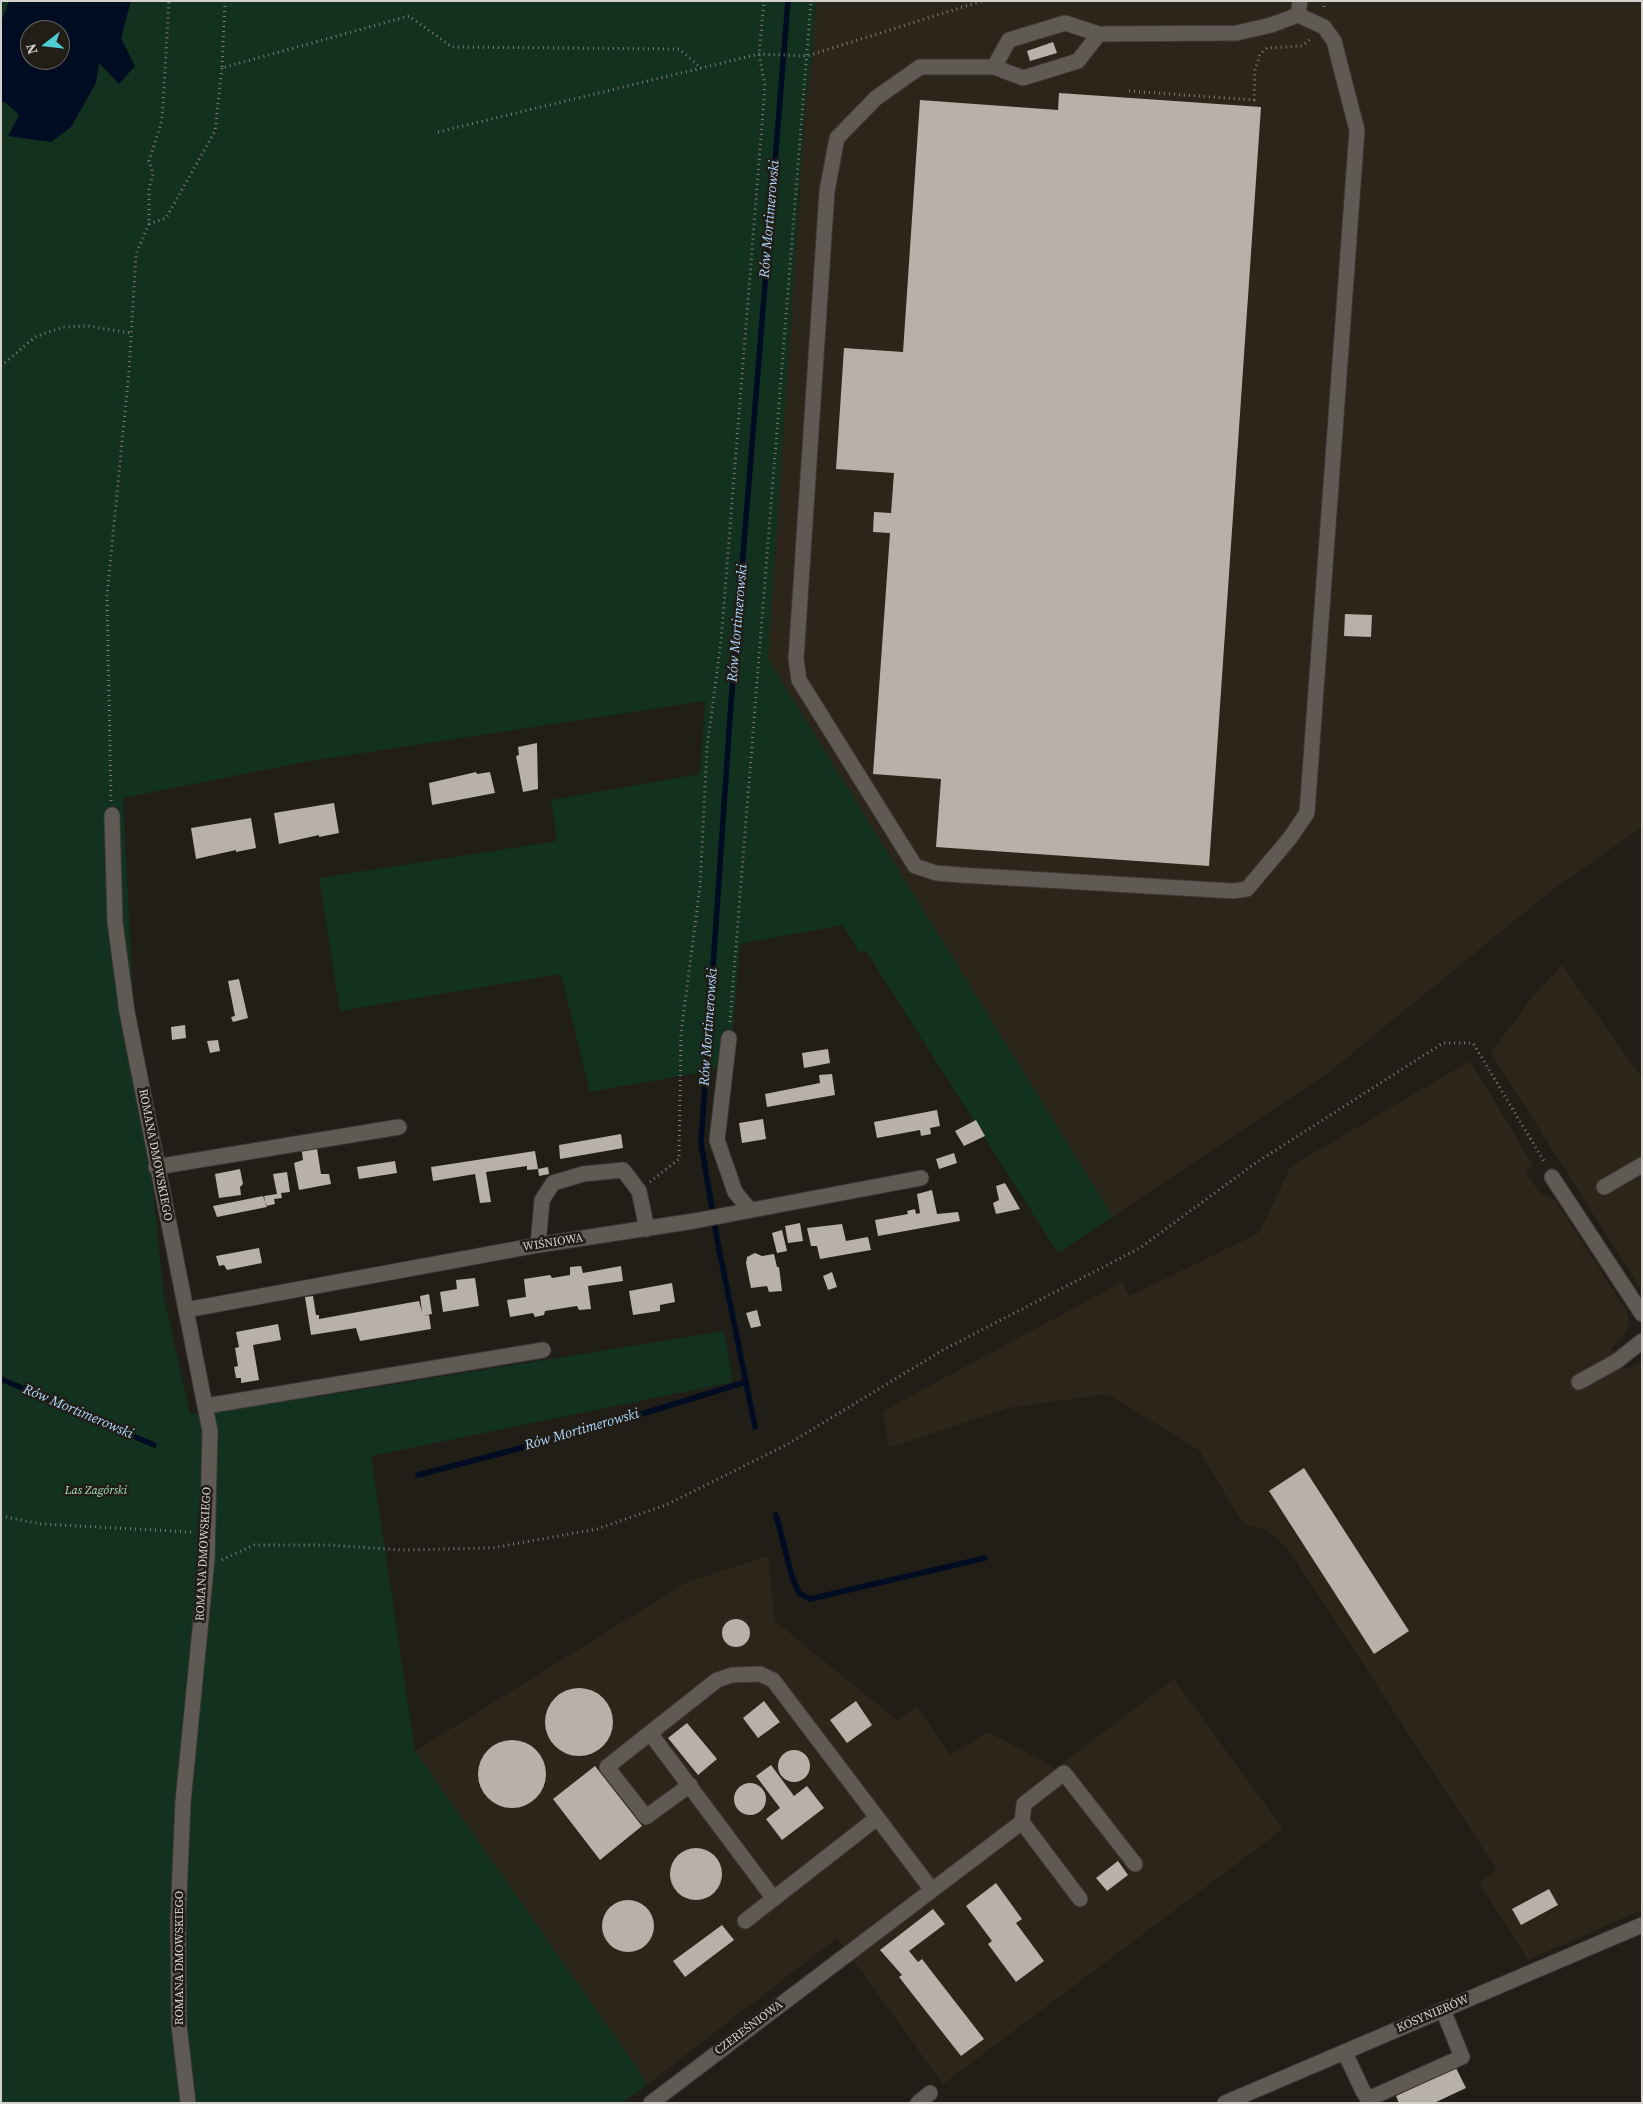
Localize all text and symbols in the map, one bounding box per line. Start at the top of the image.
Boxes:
north arrow [20,20,70,70]
text: N [21,41,43,57]
water label: Rów Mortimerowski [756,159,784,279]
water label: Rów Mortimerowski [724,563,752,683]
water label: Rów Mortimerowski [696,967,722,1087]
street label: ROMANA DMOWSKIEGO [135,1088,175,1222]
street label: WIŚNIOWA [522,1231,584,1255]
water label: Rów Mortimerowski [20,1381,136,1443]
water label: Rów Mortimerowski [523,1406,641,1454]
park label: Las Zagórski [65,1484,127,1498]
street label: ROMANA DMOWSKIEGO [193,1487,215,1621]
street label: ROMANA DMOWSKIEGO [173,1891,187,2025]
street label: KOSYNIERÓW [1395,1992,1471,2036]
street label: CZEREŚNIOWA [712,1998,786,2058]

